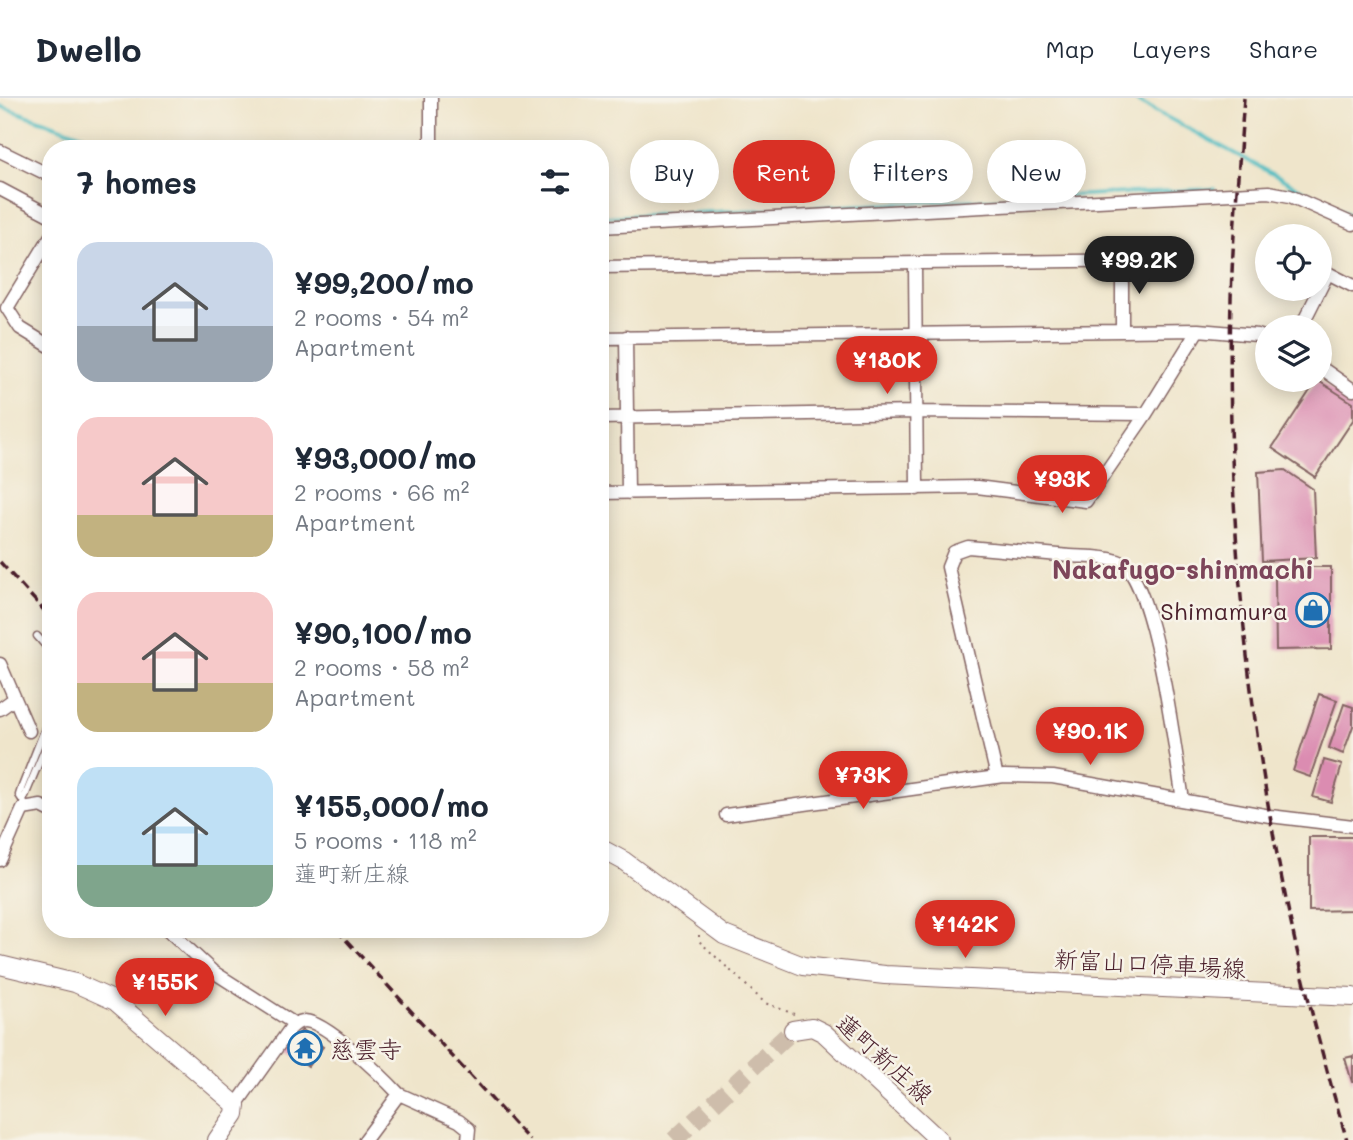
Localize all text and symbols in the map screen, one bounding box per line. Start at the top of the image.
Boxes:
text: Dwello [35,27,142,70]
text: Map [1046,33,1094,64]
text: Layers [1132,33,1211,64]
text: Share [1249,33,1318,64]
chip: Buy [630,140,719,203]
chip: Rent [733,140,835,203]
chip: Filters [849,140,973,203]
chip: New [987,140,1086,203]
text: 7 homes [77,162,197,202]
icon: filters [536,163,574,201]
map controls [1255,224,1332,392]
button: locate [1255,224,1332,301]
pin: ¥99.2K [1082,236,1196,296]
text: ¥99.2K [1100,244,1178,274]
text: ¥99,200/mo [294,262,474,302]
icon: home [133,270,217,354]
text: 2 rooms · 54 m² [294,302,469,332]
button: layers [1255,315,1332,392]
text: Apartment [294,332,416,362]
pin: ¥180K [838,336,936,396]
text: ¥180K [852,344,922,374]
text: ¥93,000/mo [294,437,476,477]
icon: home [133,445,217,529]
pin: ¥93K [1021,456,1103,515]
text: ¥93K [1033,463,1091,493]
text: 2 rooms · 66 m² [294,477,469,507]
text: Apartment [294,507,416,537]
district label: Nakafugo-shinmachi [1052,552,1314,586]
shop icon: Shimamura [1294,591,1332,629]
place label: Shimamura [1160,595,1288,626]
text: ¥90,100/mo [294,612,472,652]
icon: home [133,620,217,704]
text: 2 rooms · 58 m² [294,652,469,682]
text: Apartment [294,682,416,712]
pin: ¥90.1K [1033,708,1147,767]
text: ¥90.1K [1052,715,1128,745]
pin: ¥73K [822,752,904,811]
text: ¥73K [835,759,891,789]
text: ¥155,000/mo [294,785,489,825]
icon: home [133,795,217,879]
text: 5 rooms · 118 m² [294,825,477,855]
text: 蓮町新庄線 [294,858,409,888]
pin: ¥142K [916,900,1014,960]
text: ¥142K [931,908,999,938]
street label: 新富山口停車場線 [1053,942,1247,984]
pin: ¥155K [116,958,214,1018]
text: ¥155K [131,966,199,996]
street label: 蓮町新庄線 [830,1006,940,1110]
temple icon: 慈雲寺 [286,1029,324,1067]
place label: 慈雲寺 [330,1033,402,1064]

